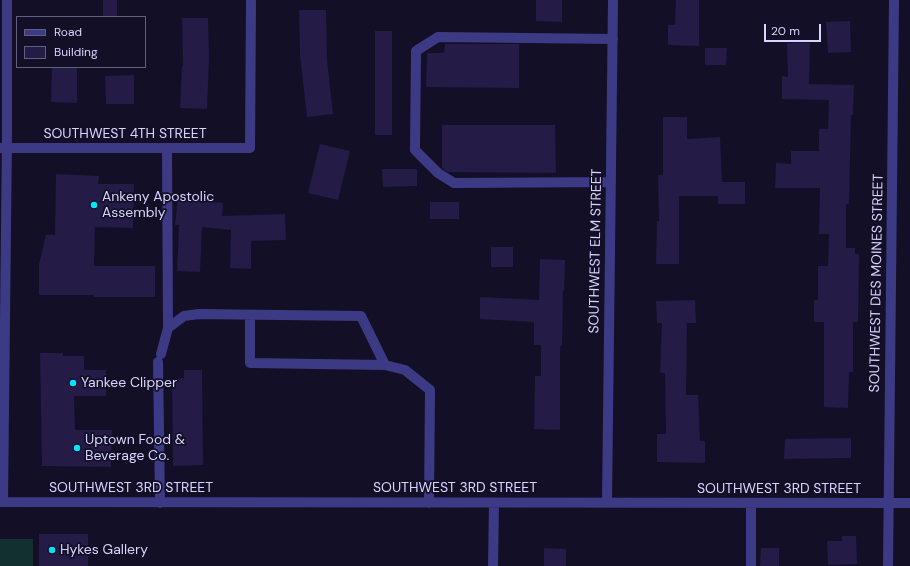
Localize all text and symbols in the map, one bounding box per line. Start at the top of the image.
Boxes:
legend [16,16,146,68]
scale bar [766,16,823,42]
text: 20 m [771,23,800,39]
text: Road [54,24,82,40]
text: Building [54,44,98,60]
street label: SOUTHWEST 4TH STREET [43,126,207,142]
street label: SOUTHWEST ELM STREET [586,168,606,334]
street label: SOUTHWEST DES MOINES STREET [867,173,887,393]
place label: Ankeny Apostolic Assembly [102,189,214,222]
marker: Ankeny Apostolic Assembly [89,200,99,210]
place label: Yankee Clipper [81,375,177,391]
marker: Yankee Clipper [68,378,78,388]
place label: Uptown Food & Beverage Co. [85,432,185,464]
marker: Uptown Food & Beverage Co. [72,443,82,453]
street label: SOUTHWEST 3RD STREET [49,480,213,496]
street label: SOUTHWEST 3RD STREET [373,480,537,496]
street label: SOUTHWEST 3RD STREET [697,481,861,497]
place label: Hykes Gallery [60,542,148,558]
marker: Hykes Gallery [47,545,57,555]

